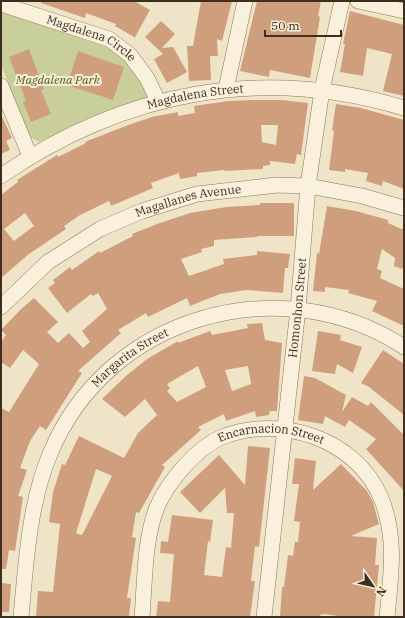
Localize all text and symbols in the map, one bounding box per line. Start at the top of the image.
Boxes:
street label: Magdalena Circle [45,11,140,64]
scale bar [265,12,341,38]
text: 50 m [271,18,300,33]
park label: Magdalena Park [15,72,101,87]
street label: Magdalena Street [145,81,244,112]
street label: Magallanes Avenue [133,181,242,220]
street label: Homonhon Street [285,257,309,359]
street label: Margarita Street [88,324,171,390]
text: Encarnacion Street [215,420,327,447]
street label: Encarnacion Street [217,436,325,450]
north arrow [353,566,393,606]
text: N [373,584,390,599]

